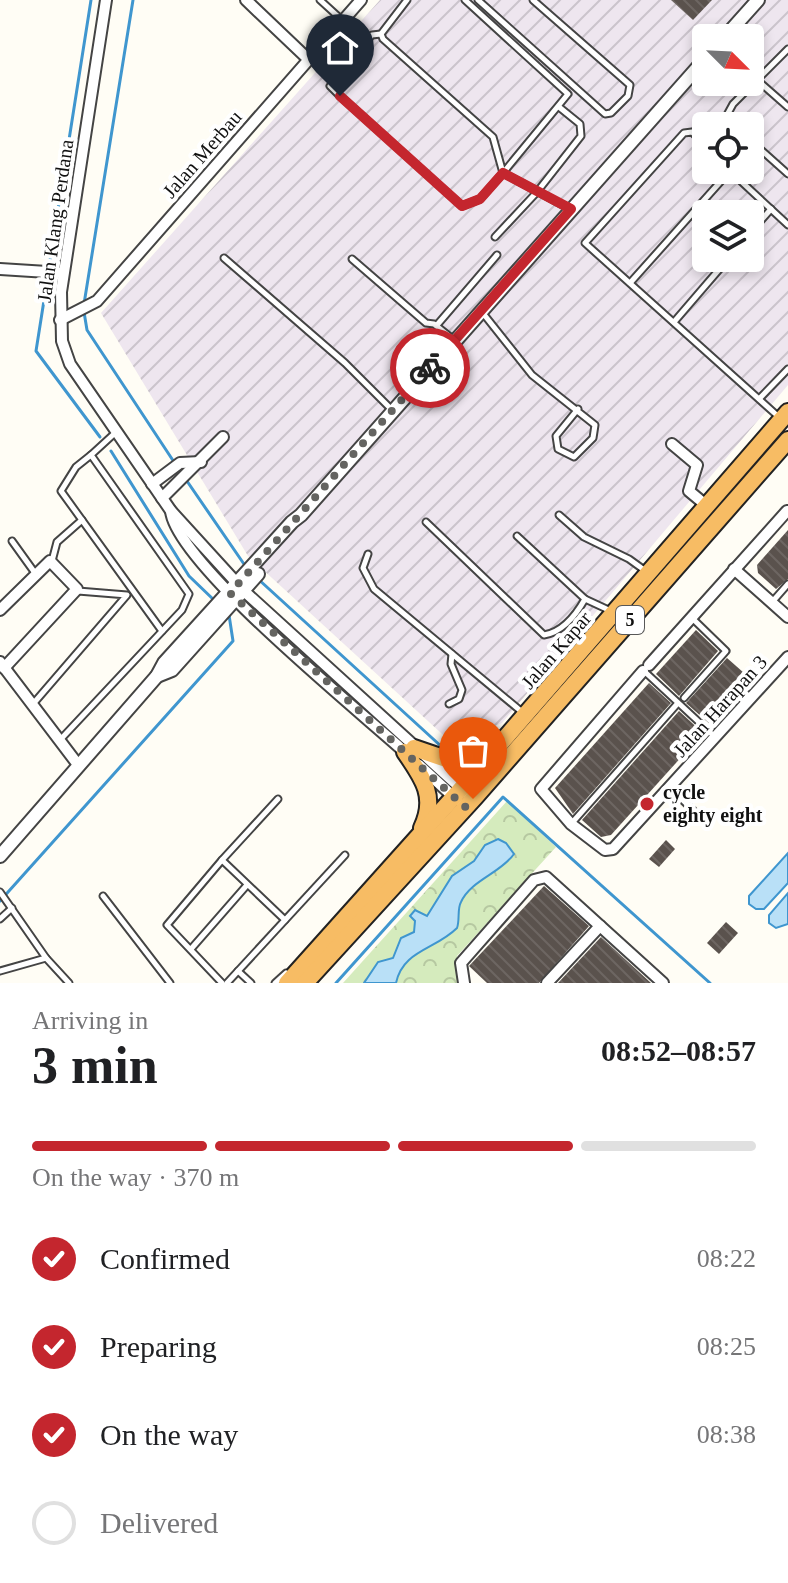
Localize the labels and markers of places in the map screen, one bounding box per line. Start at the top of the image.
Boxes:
pin [306,14.0,374,96]
pin [439,717,507,799]
place label: cycle eighty eight [663,781,763,827]
marker: cycle eighty eight [638,795,656,813]

